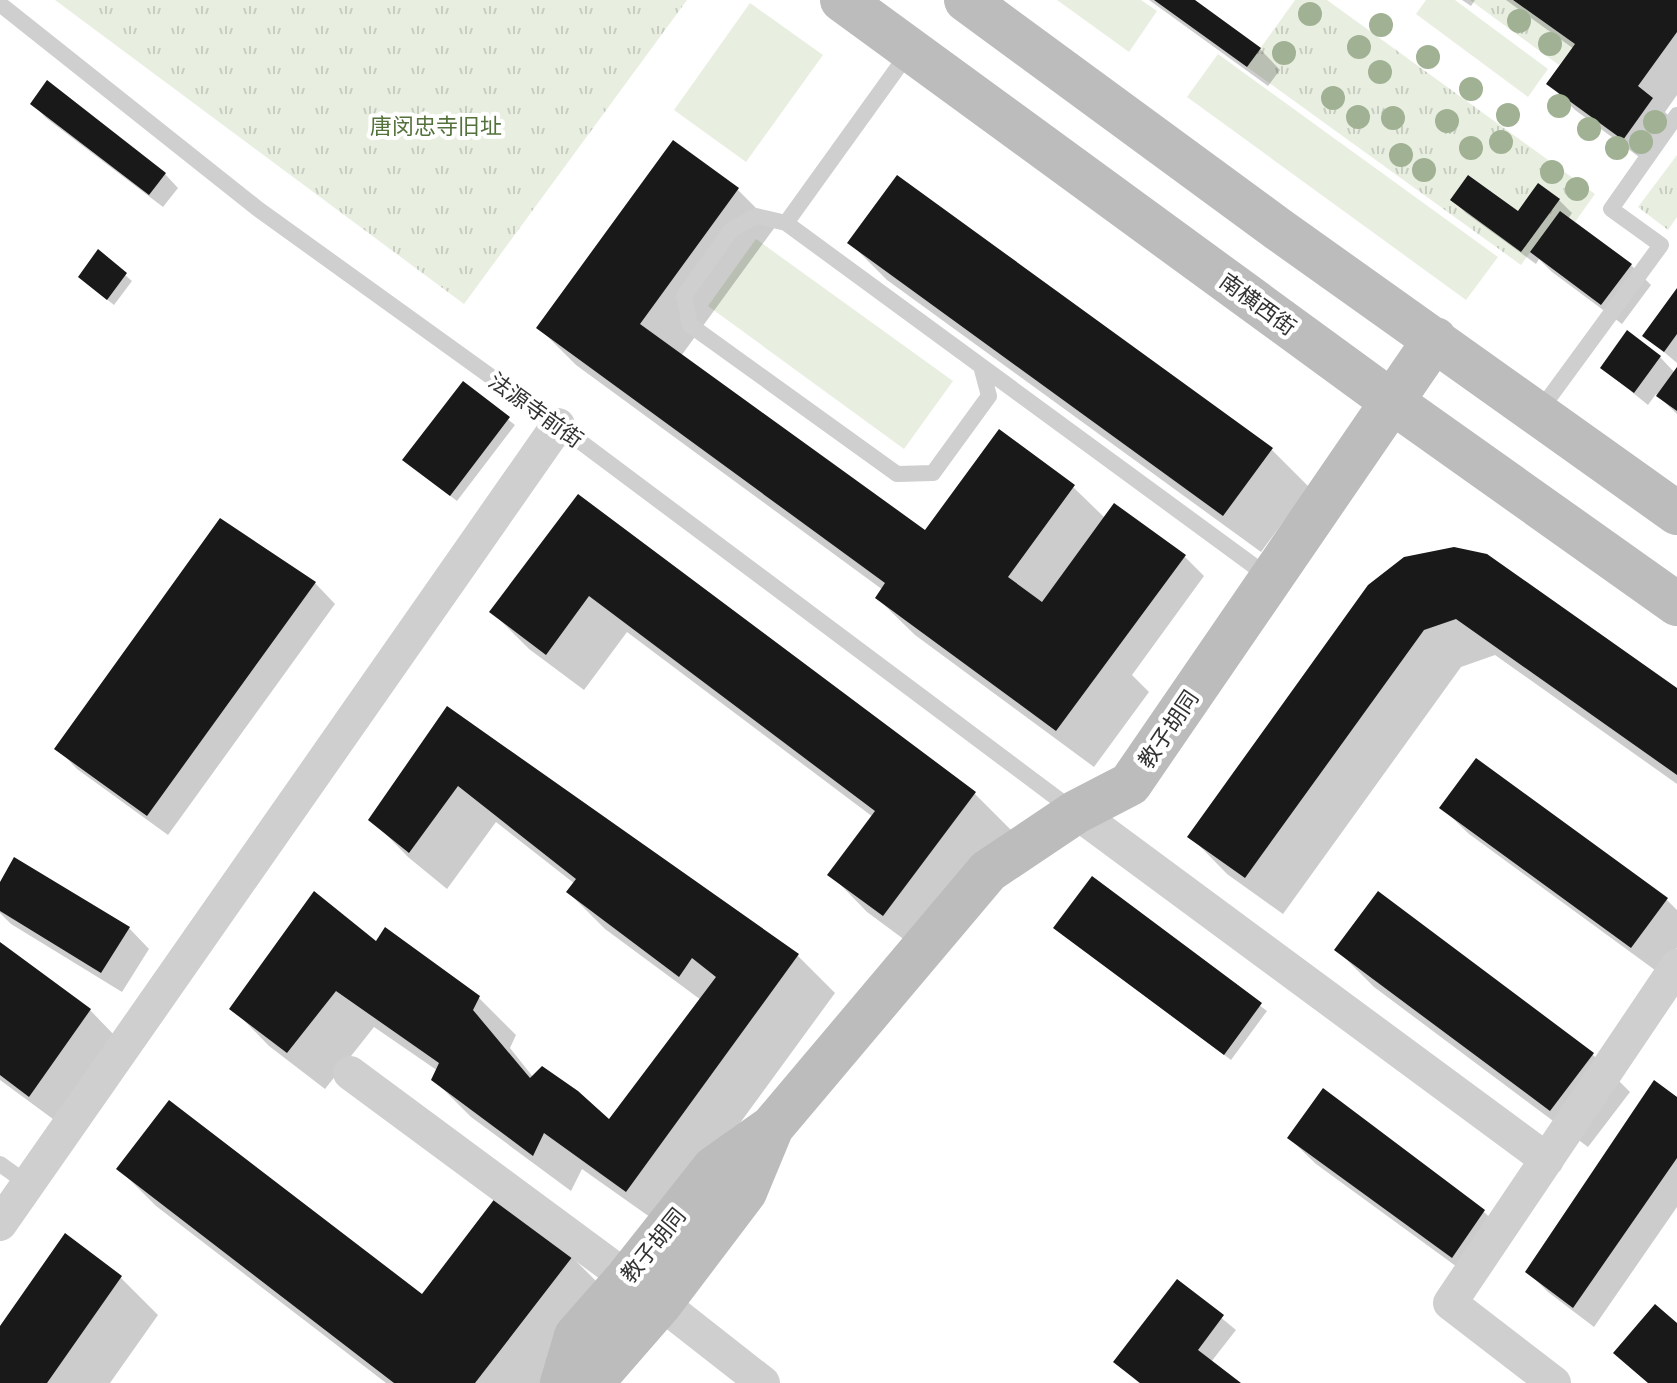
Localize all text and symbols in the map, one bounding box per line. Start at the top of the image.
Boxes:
park label: 唐闵忠寺旧址 [370,113,502,140]
street label: 南横西街 [1214,268,1301,341]
street label: 法源寺前街 [483,367,588,454]
street label: 教子胡同 [1133,685,1204,773]
street label: 教子胡同 [615,1203,692,1288]

